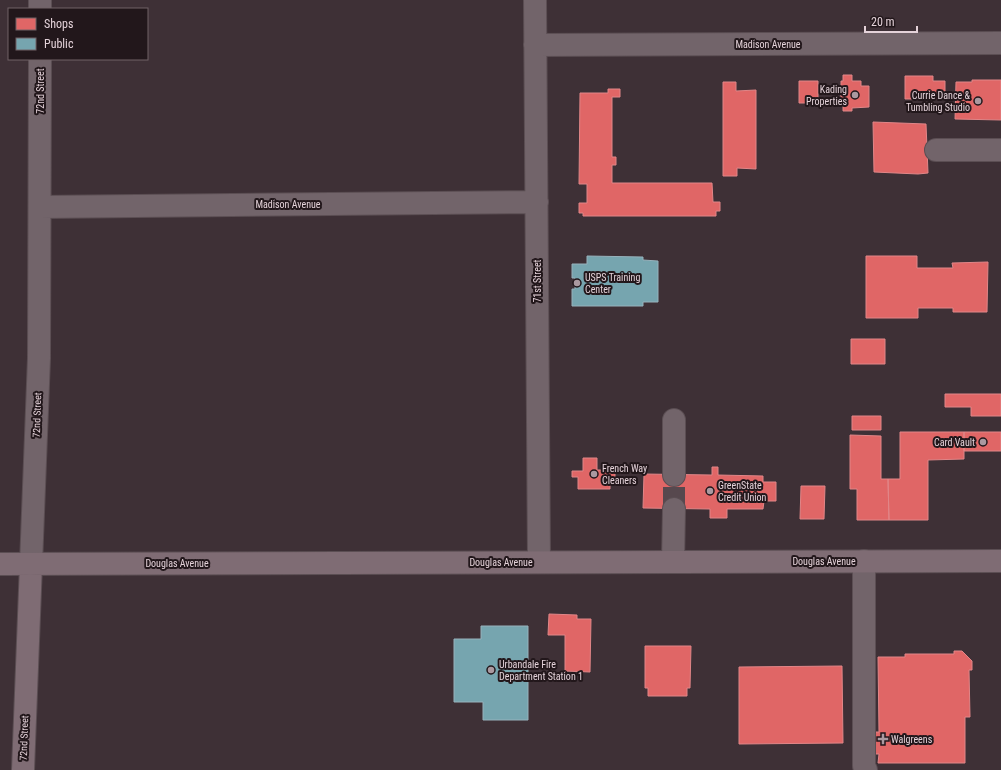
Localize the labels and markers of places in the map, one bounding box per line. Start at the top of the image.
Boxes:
place label: Kading Properties [806,84,847,107]
marker: Kading Properties [850,90,860,100]
place label: Currie Dance & Tumbling Studio [906,90,971,113]
marker: Currie Dance & Tumbling Studio [973,96,983,106]
place label: USPS Training Center [585,272,640,295]
marker: USPS Training Center [572,278,582,288]
place label: Card Vault [934,437,975,448]
marker: Card Vault [978,437,988,447]
place label: French Way Cleaners [602,463,647,486]
marker: French Way Cleaners [589,469,599,479]
place label: GreenState Credit Union [718,480,767,503]
marker: GreenState Credit Union [705,486,715,496]
place label: Urbandale Fire Department Station 1 [499,659,583,682]
marker: Urbandale Fire Department Station 1 [486,665,496,675]
marker: Walgreens [878,734,888,744]
place label: Walgreens [891,734,933,745]

